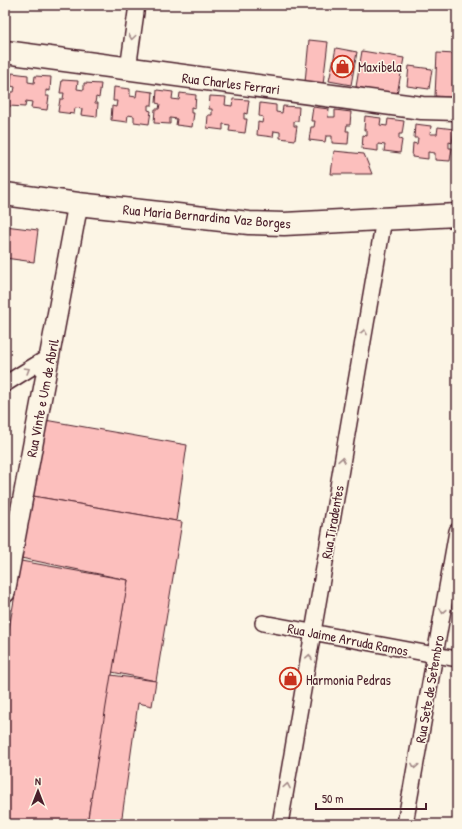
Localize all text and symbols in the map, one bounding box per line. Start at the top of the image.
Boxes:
one-way arrow [128,34,137,40]
shop icon: Maxibela [330,53,356,79]
place label: Maxibela [358,57,402,76]
street label: Rua Charles Ferrari [181,68,281,98]
street label: Rua Maria Bernardina Vaz Borges [122,199,292,234]
one-way arrow [360,329,368,335]
street label: Rua Vinte e Um de Abril [21,337,63,459]
one-way arrow [23,368,30,375]
one-way arrow [338,457,346,463]
street label: Rua Tiradentes [316,484,348,560]
one-way arrow [439,608,448,614]
street label: Rua Jaime Arruda Ramos [286,618,410,660]
street label: Rua Sete de Setembro [410,633,448,744]
one-way arrow [304,654,313,660]
shop icon: Harmonia Pedras [278,666,304,692]
place label: Harmonia Pedras [306,670,391,689]
one-way arrow [412,763,420,769]
north arrow [18,771,58,811]
text: N [35,774,41,788]
one-way arrow [282,782,291,789]
scale bar [316,785,426,811]
text: 50 m [322,790,343,807]

